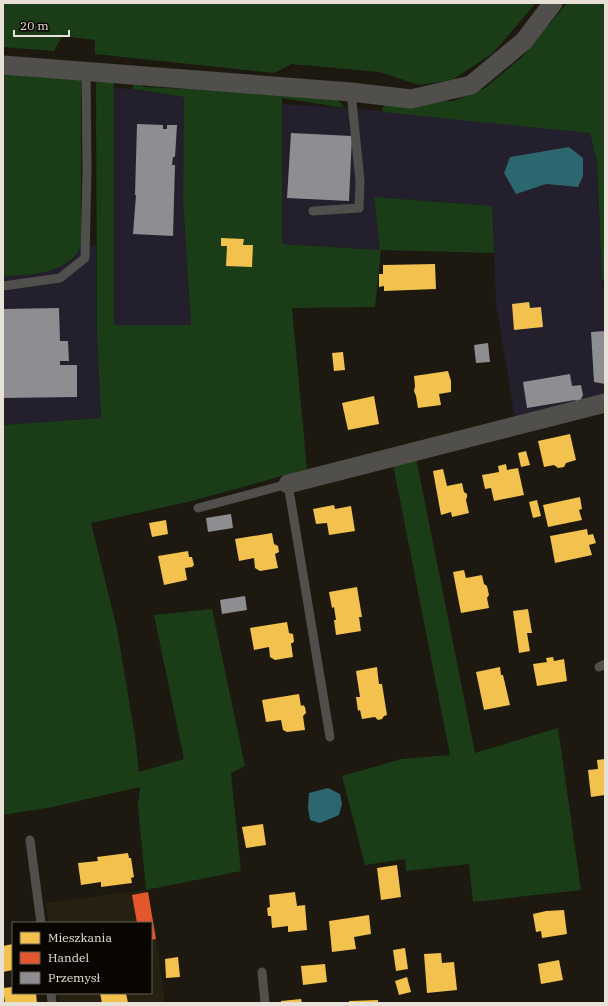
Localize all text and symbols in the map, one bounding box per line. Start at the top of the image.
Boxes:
scale bar [14,12,69,38]
text: 20 m [20,18,49,33]
legend [12,922,152,994]
text: Mieszkania [48,930,112,945]
text: Handel [48,950,89,965]
text: Przemysł [48,970,101,985]

